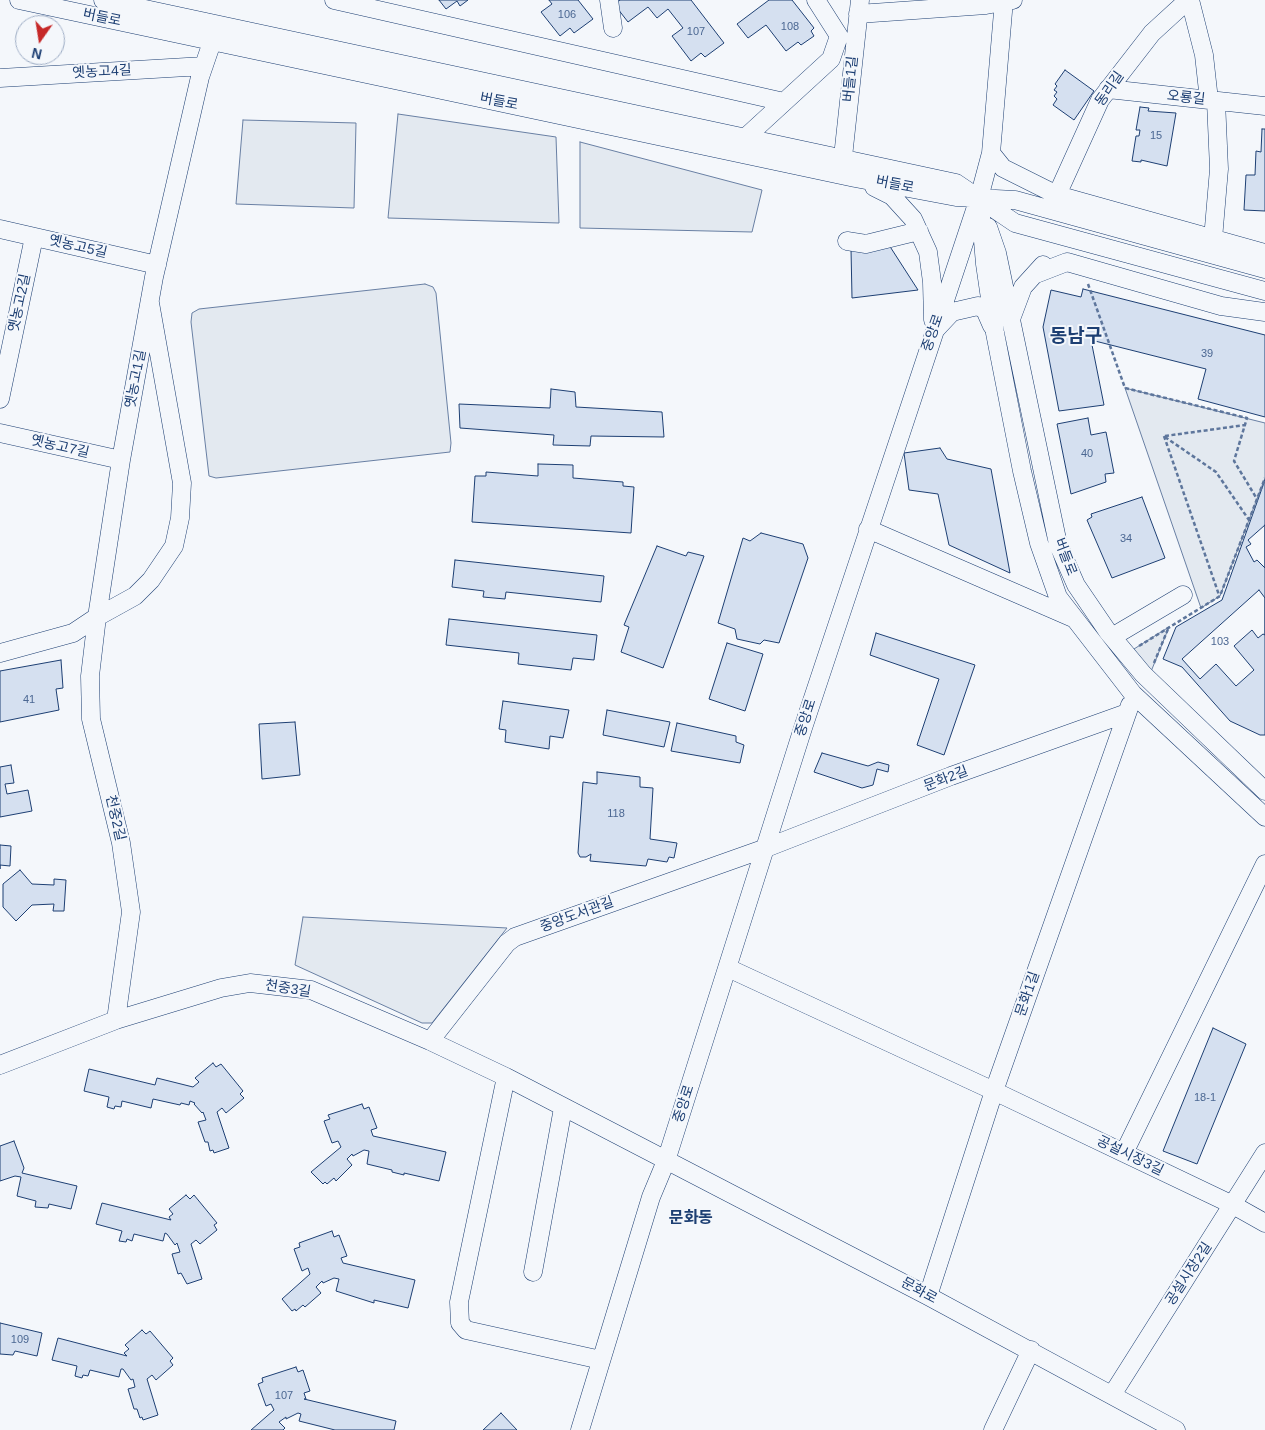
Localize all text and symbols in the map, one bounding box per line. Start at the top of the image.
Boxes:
street label: 버들로 [81,6,123,30]
house number: 106 [558,8,576,22]
north arrow [15,15,65,65]
house number: 108 [781,20,799,34]
house number: 107 [687,25,705,39]
text: N [30,45,44,63]
street label: 버들1길 [840,55,862,103]
street label: 옛농고4길 [72,62,132,82]
street label: 동리길 [1092,68,1128,110]
street label: 오룡길 [1166,88,1206,108]
street label: 버들로 [478,90,520,114]
house number: 15 [1150,129,1162,143]
street label: 버들로 [874,173,916,197]
street label: 옛농고5길 [47,232,109,262]
street label: 옛농고2길 [6,272,34,334]
street label: 중앙로 [919,312,947,354]
district label: 동남구 [1050,326,1102,348]
house number: 39 [1201,347,1213,361]
street label: 옛농고1길 [122,348,150,410]
street label: 옛농고7길 [29,432,91,462]
house number: 40 [1081,447,1093,461]
house number: 34 [1120,532,1132,546]
street label: 버들로 [1050,536,1080,578]
house number: 103 [1211,635,1229,649]
house number: 41 [23,693,35,707]
street label: 중앙로 [792,697,820,739]
street label: 문화2길 [921,763,971,795]
street label: 천중2길 [102,793,128,843]
house number: 118 [607,807,625,821]
street label: 중앙도서관길 [538,894,616,936]
street label: 문화1길 [1013,969,1043,1019]
street label: 천중3길 [264,977,312,1001]
street label: 중앙로 [670,1083,698,1125]
house number: 18-1 [1194,1091,1216,1105]
street label: 공설시장3길 [1094,1133,1166,1179]
district label: 문화동 [669,1209,713,1229]
street label: 공설시장2길 [1162,1239,1216,1309]
street label: 문화로 [898,1275,940,1307]
house number: 109 [11,1333,29,1347]
house number: 107 [275,1389,293,1403]

